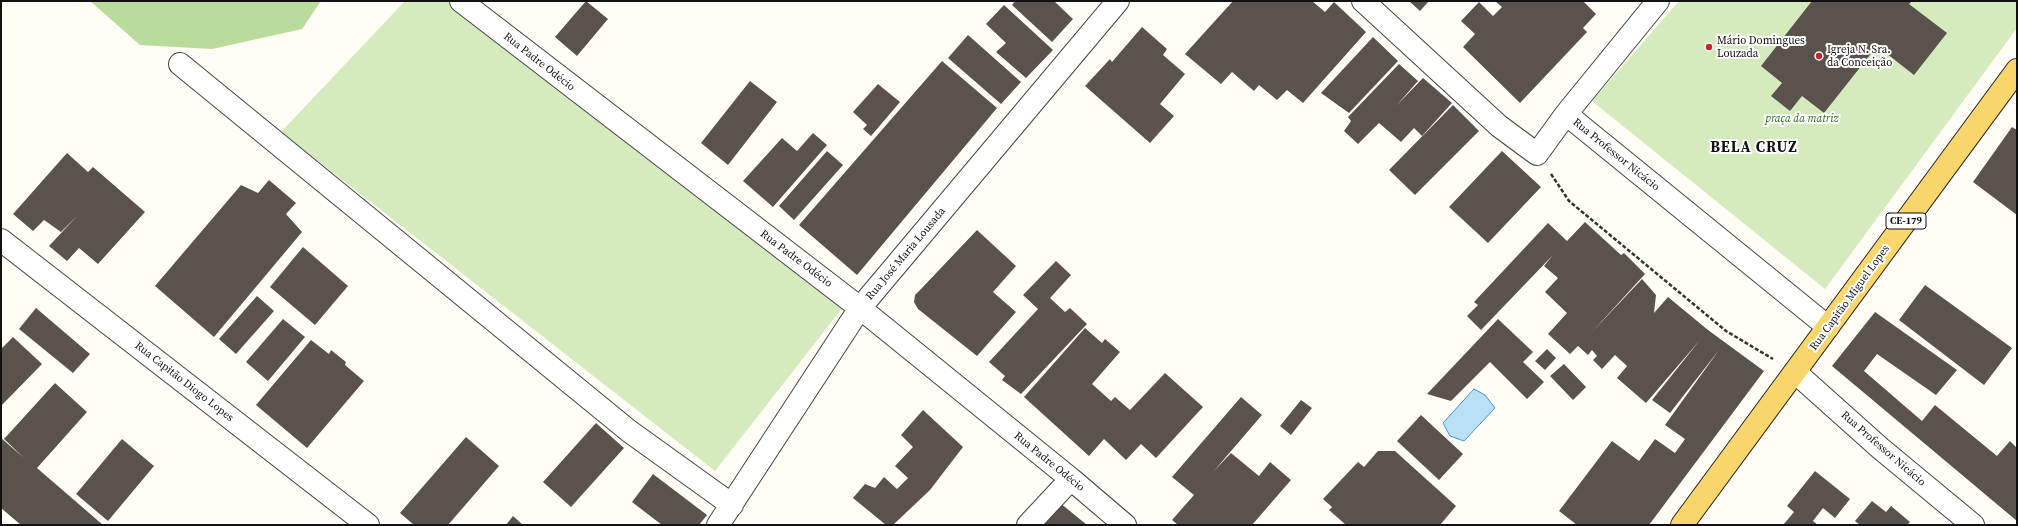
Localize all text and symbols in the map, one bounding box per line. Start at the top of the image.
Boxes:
street label: Rua Padre Odécio [501,30,577,94]
place label: Mário Domingues Louzada [1717,34,1805,60]
marker: Mário Domingues Louzada [1704,42,1714,52]
place label: Igreja N. Sra. da Conceição [1827,43,1892,69]
marker: Igreja N. Sra. da Conceição [1814,51,1824,61]
park label: praça da matriz [1765,112,1839,126]
street label: Rua Professor Nicácio [1570,116,1662,194]
district label: BELA CRUZ [1710,139,1798,157]
street label: Rua José Maria Lousada [863,205,949,303]
road number: CE-179 [1886,213,1926,229]
street label: Rua Padre Odécio [757,228,835,290]
street label: Rua Capitão Miguel Lopes [1807,243,1893,353]
street label: Rua Capitão Diogo Lopes [132,339,236,425]
street label: Rua Professor Nicácio [1838,409,1928,489]
street label: Rua Padre Odécio [1011,430,1087,494]

